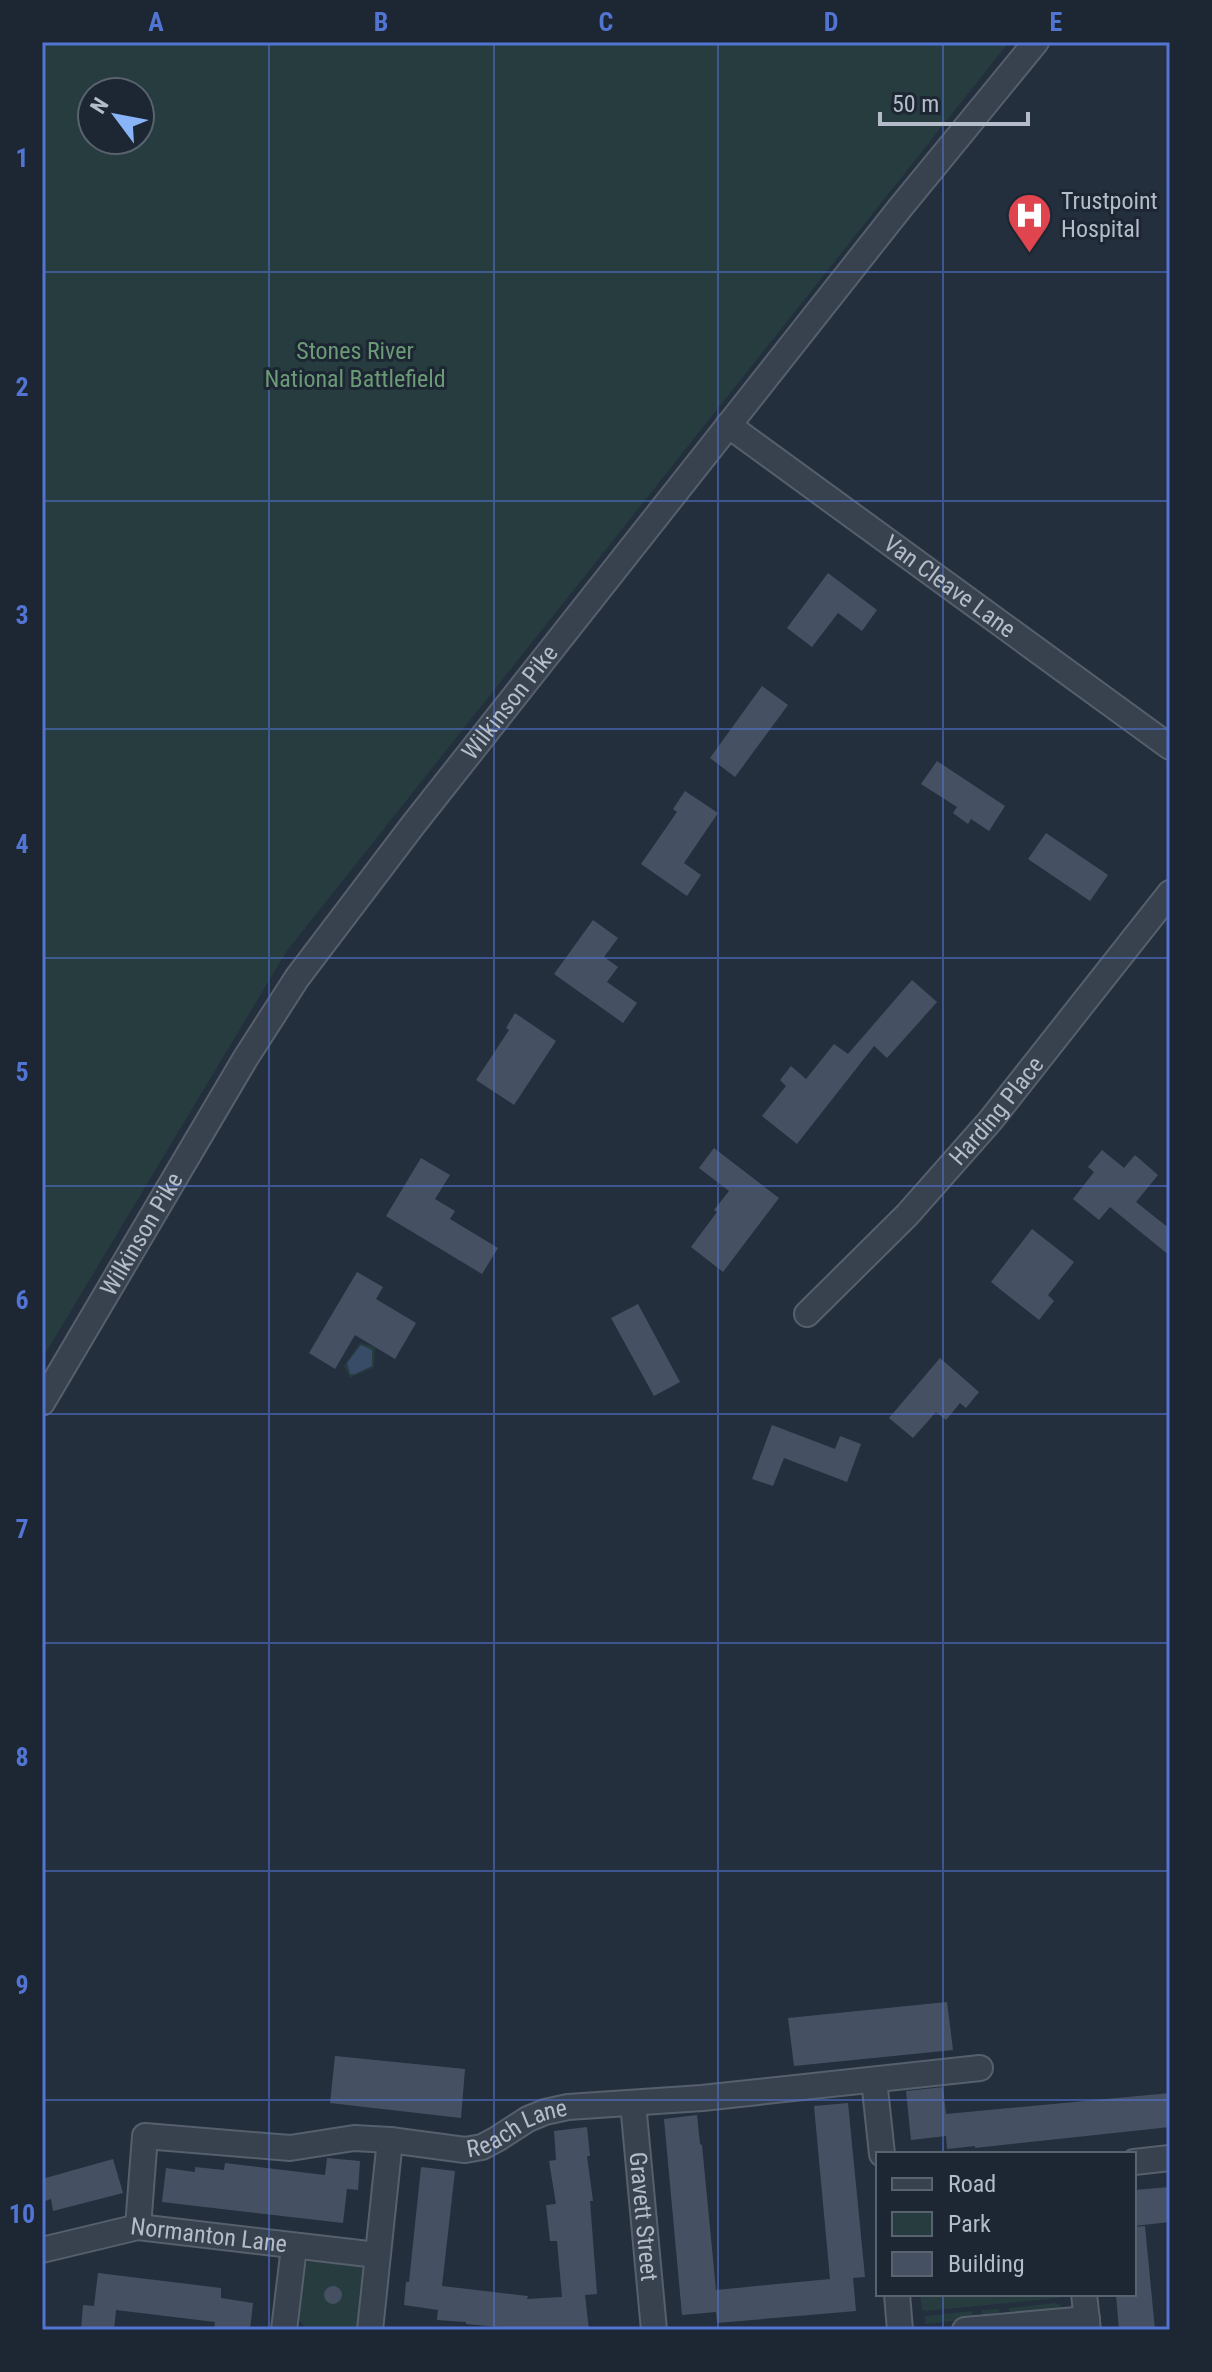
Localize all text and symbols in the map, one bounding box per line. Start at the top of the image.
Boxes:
text: A [148,7,164,37]
text: B [374,7,388,37]
text: C [599,7,614,37]
text: D [824,7,838,37]
text: E [1050,7,1063,37]
north arrow [76,76,156,156]
scale bar [880,76,1028,126]
text: 50 m [892,90,939,118]
text: N [85,93,114,118]
text: 1 [15,143,29,173]
place label: Trustpoint Hospital [1061,187,1158,243]
hospital icon: Trustpoint Hospital [1006,191,1054,254]
park label: Stones River National Battlefield [264,337,446,393]
text: 2 [15,372,29,402]
street label: Van Cleave Lane [878,529,1021,644]
text: 3 [15,600,29,630]
street label: Wilkinson Pike [456,639,564,765]
text: 4 [15,829,29,859]
street label: Harding Place [944,1051,1049,1171]
text: 5 [15,1057,29,1087]
street label: Wilkinson Pike [94,1168,189,1301]
text: 6 [15,1285,29,1315]
text: 7 [15,1514,29,1544]
text: 8 [15,1742,29,1772]
text: 9 [15,1970,29,2000]
street label: Reach Lane [465,2094,569,2163]
street label: Gravett Street [624,2151,663,2282]
legend [876,2152,1136,2296]
text: Road [948,2170,996,2198]
text: 10 [9,2199,35,2229]
text: Park [948,2210,991,2238]
street label: Normanton Lane [129,2212,289,2258]
text: Building [948,2250,1025,2278]

